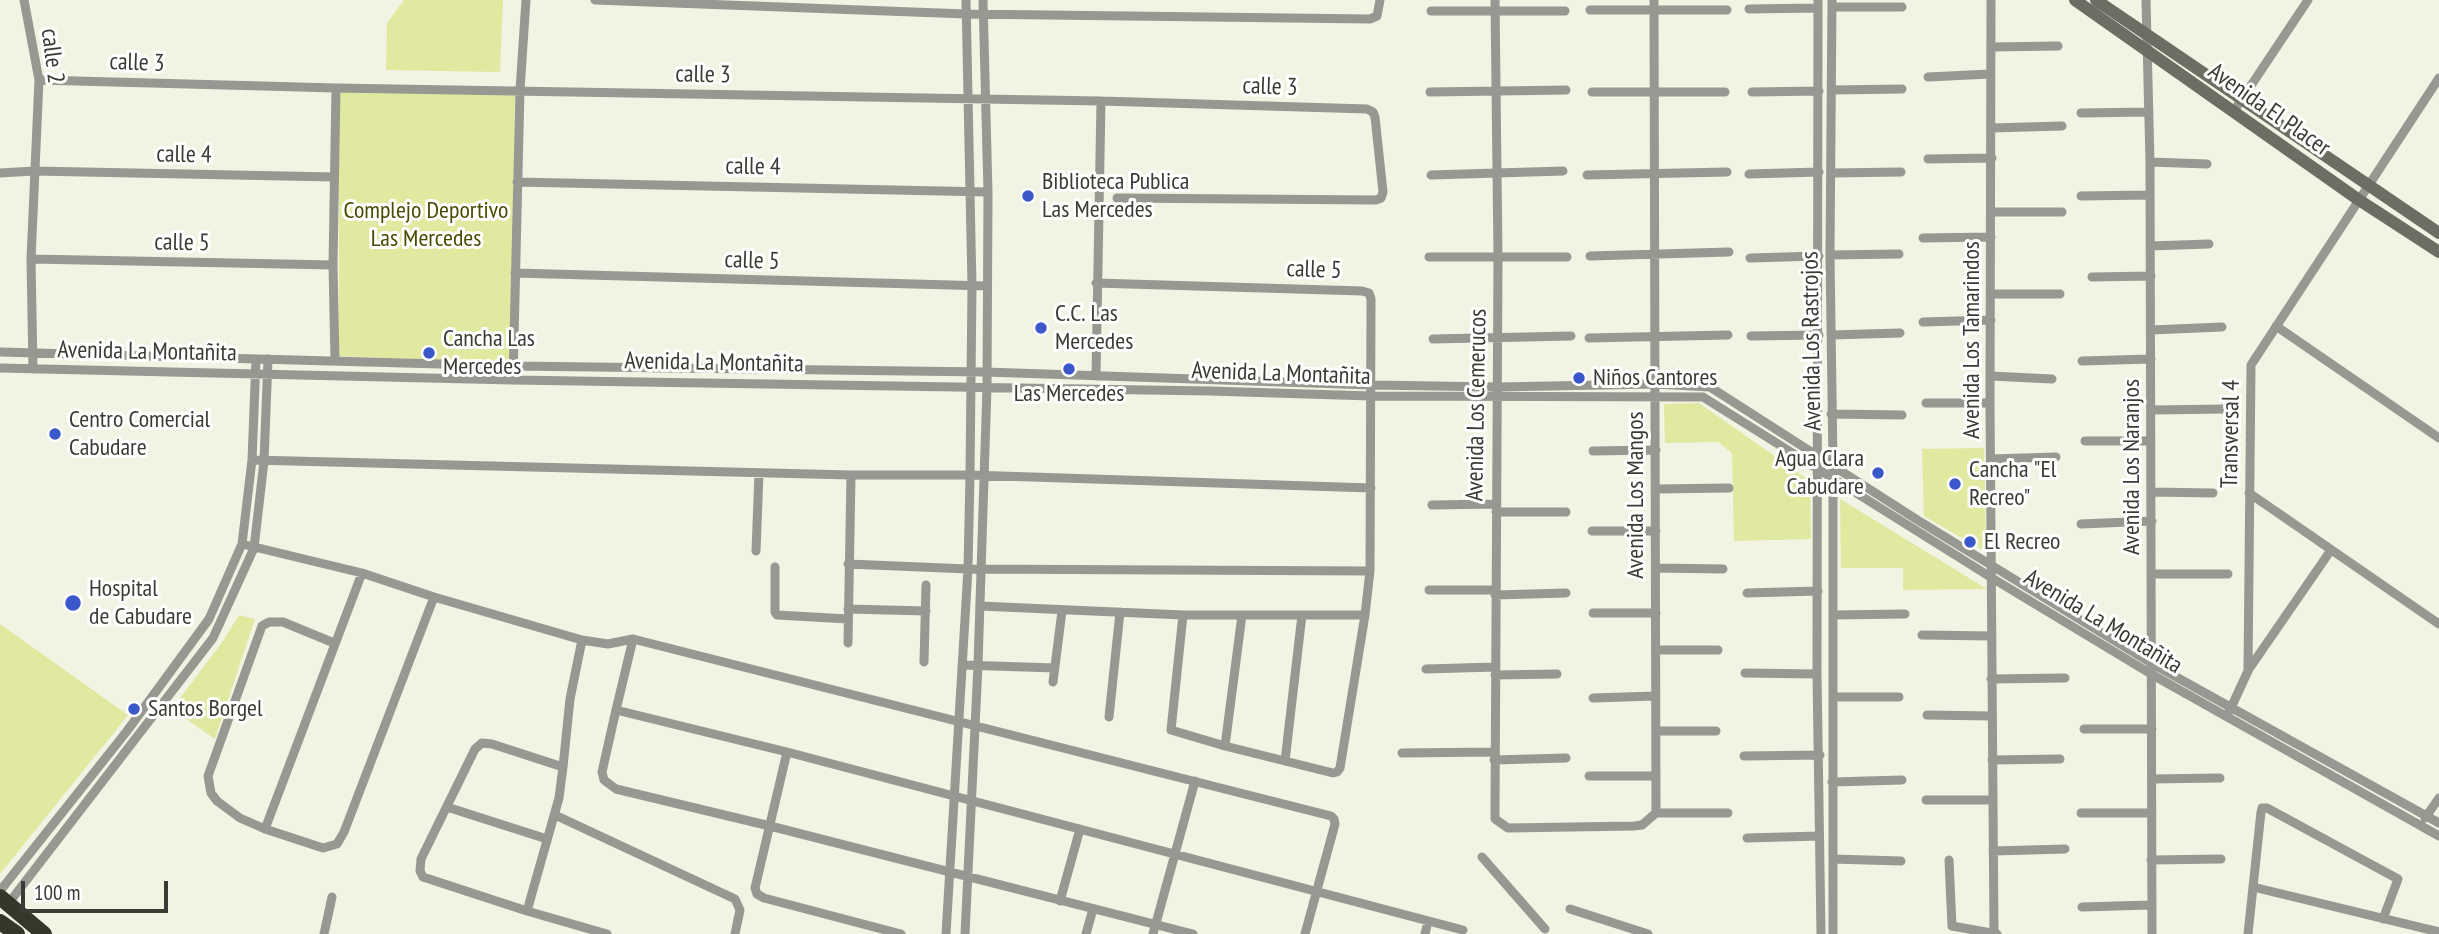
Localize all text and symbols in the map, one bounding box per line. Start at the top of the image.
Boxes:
street label: calle 2 [34,27,70,85]
street label: calle 3 [109,48,165,78]
street label: Avenida El Placer [2202,57,2336,163]
street label: calle 3 [675,60,731,90]
street label: calle 3 [1242,72,1298,102]
street label: calle 4 [156,140,212,170]
street label: calle 4 [725,152,781,182]
place label: Biblioteca Publica Las Mercedes [1042,168,1189,224]
marker: Biblioteca Publica Las Mercedes [1020,188,1036,204]
park label: Complejo Deportivo Las Mercedes [344,197,508,253]
street label: calle 5 [154,228,210,258]
street label: Avenida Los Tamarindos [1958,241,1986,439]
street label: calle 5 [724,246,780,276]
street label: Avenida Los Rastrojos [1796,251,1828,431]
street label: calle 5 [1286,255,1342,285]
place label: C.C. Las Mercedes [1055,300,1133,356]
street label: Avenida Los Cemerucos [1461,309,1493,501]
marker: C.C. Las Mercedes [1033,320,1049,336]
place label: Cancha Las Mercedes [443,325,535,381]
street label: Avenida La Montañita [57,336,237,368]
marker: Cancha Las Mercedes [421,345,437,361]
street label: Avenida La Montañita [624,347,804,379]
street label: Avenida La Montañita [1191,356,1371,392]
marker: Las Mercedes [1061,361,1077,377]
place label: Niños Cantores [1593,364,1717,392]
marker: Niños Cantores [1571,370,1587,386]
street label: Avenida Los Naranjos [2118,379,2146,555]
place label: Las Mercedes [1014,380,1124,408]
street label: Transversal 4 [2216,380,2246,488]
place label: Centro Comercial Cabudare [69,406,210,462]
street label: Avenida Los Mangos [1622,411,1650,579]
marker: Centro Comercial Cabudare [47,426,63,442]
place label: Agua Clara Cabudare [1775,445,1864,501]
place label: Cancha "El Recreo" [1969,456,2056,512]
marker: Agua Clara Cabudare [1870,465,1886,481]
marker: Cancha "El Recreo" [1947,476,1963,492]
place label: El Recreo [1984,528,2060,556]
marker: El Recreo [1962,534,1978,550]
street label: Avenida La Montañita [2019,563,2187,681]
place label: Hospital de Cabudare [89,575,192,631]
marker: Hospital de Cabudare [63,593,83,613]
place label: Santos Borgel [148,695,263,723]
marker: Santos Borgel [126,701,142,717]
scale bar [24,867,172,911]
text: 100 m [34,879,80,906]

